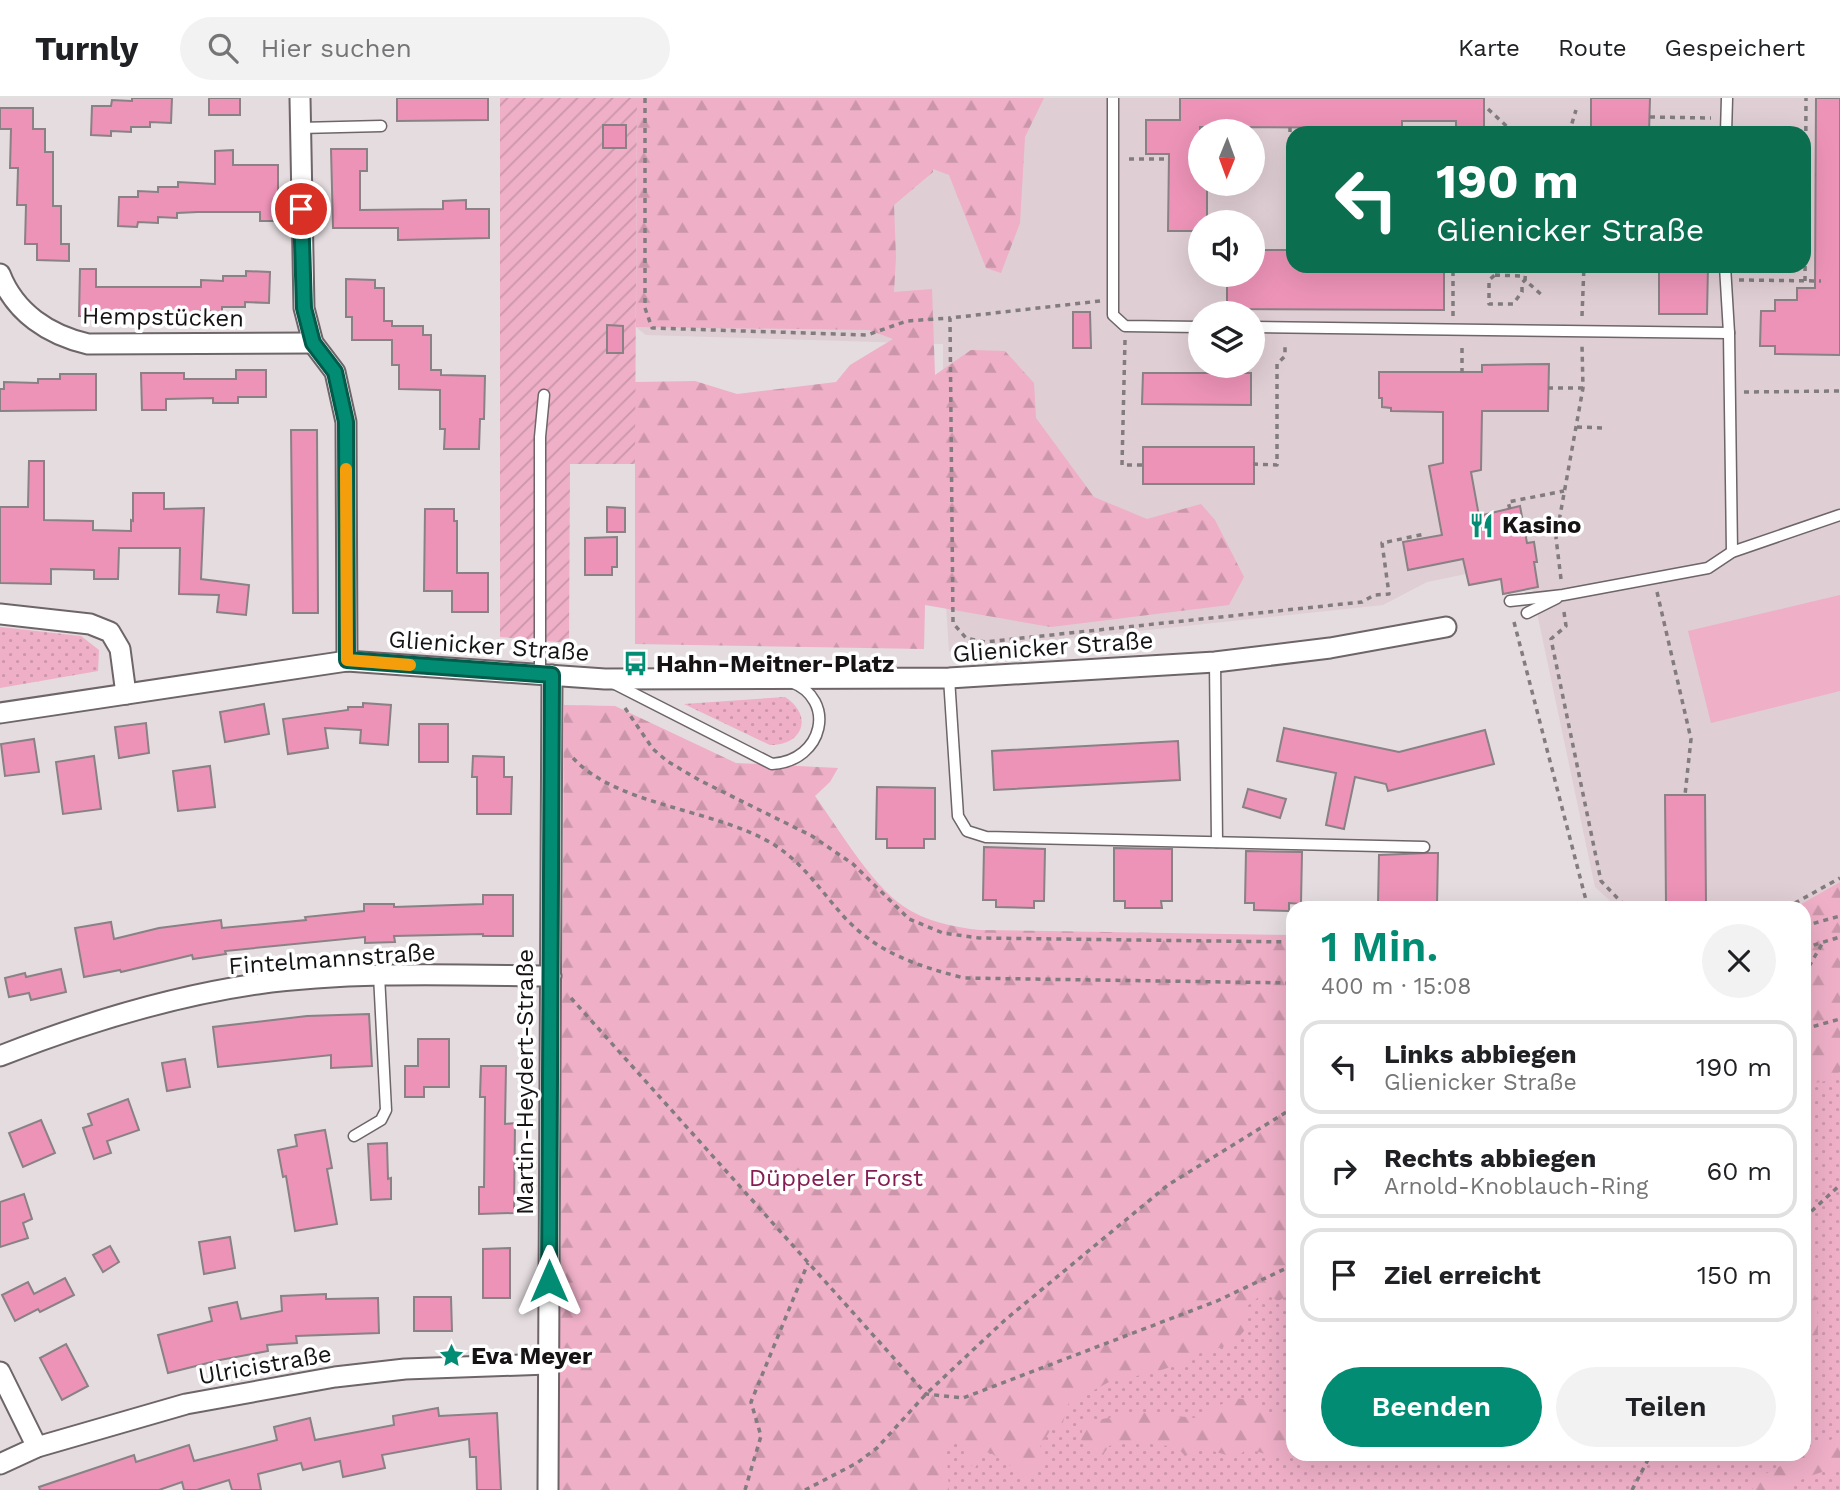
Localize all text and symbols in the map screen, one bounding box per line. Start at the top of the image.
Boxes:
search box [180,17,670,80]
text: Turnly [35,29,138,68]
icon: search [204,29,242,67]
text: Hier suchen [260,33,412,63]
text: Karte [1458,34,1520,62]
text: Route [1558,34,1627,62]
text: Gespeichert [1665,34,1805,62]
north arrow [1188,119,1265,196]
map controls [1188,119,1265,378]
text: 190 m [1436,152,1579,210]
icon: left [1321,154,1412,245]
pin [271,179,331,239]
icon: arrive [282,190,320,228]
button: sound [1188,210,1265,287]
text: Glienicker Straße [1436,211,1704,249]
button: layers [1188,301,1265,378]
street label: Hempstücken [82,302,244,332]
restaurant icon: Kasino [1468,511,1496,539]
place label: Kasino [1502,511,1581,539]
street label: Glienicker Straße [388,625,590,667]
street label: Glienicker Straße [952,626,1154,668]
bus stop icon: Hahn-Meitner-Platz [622,650,650,678]
place label: Hahn-Meitner-Platz [656,650,894,678]
text: 1 Min. [1321,922,1438,971]
button: close [1702,924,1776,998]
street label: Fintelmannstraße [228,938,436,980]
street label: Martin-Heydert-Straße [511,949,539,1215]
text: 400 m · 15:08 [1321,973,1472,1000]
text: Links abbiegen [1384,1039,1577,1069]
icon: left [1325,1048,1363,1086]
text: 190 m [1696,1052,1772,1082]
text: Glienicker Straße [1384,1069,1577,1096]
text: Rechts abbiegen [1384,1143,1596,1173]
icon: right [1325,1152,1363,1190]
text: 60 m [1706,1156,1772,1186]
park label: Düppeler Forst [749,1164,923,1192]
text: Arnold-Knoblauch-Ring [1384,1173,1648,1200]
position arrow [512,1244,586,1318]
icon: arrive [1325,1256,1363,1294]
text: Ziel erreicht [1384,1260,1541,1290]
text: 150 m [1697,1260,1772,1290]
street label: Ulricistraße [196,1340,334,1390]
place icon: Eva Meyer [437,1342,465,1370]
place label: Eva Meyer [471,1342,593,1370]
button: Beenden [1321,1367,1542,1447]
button: Teilen [1556,1367,1776,1447]

